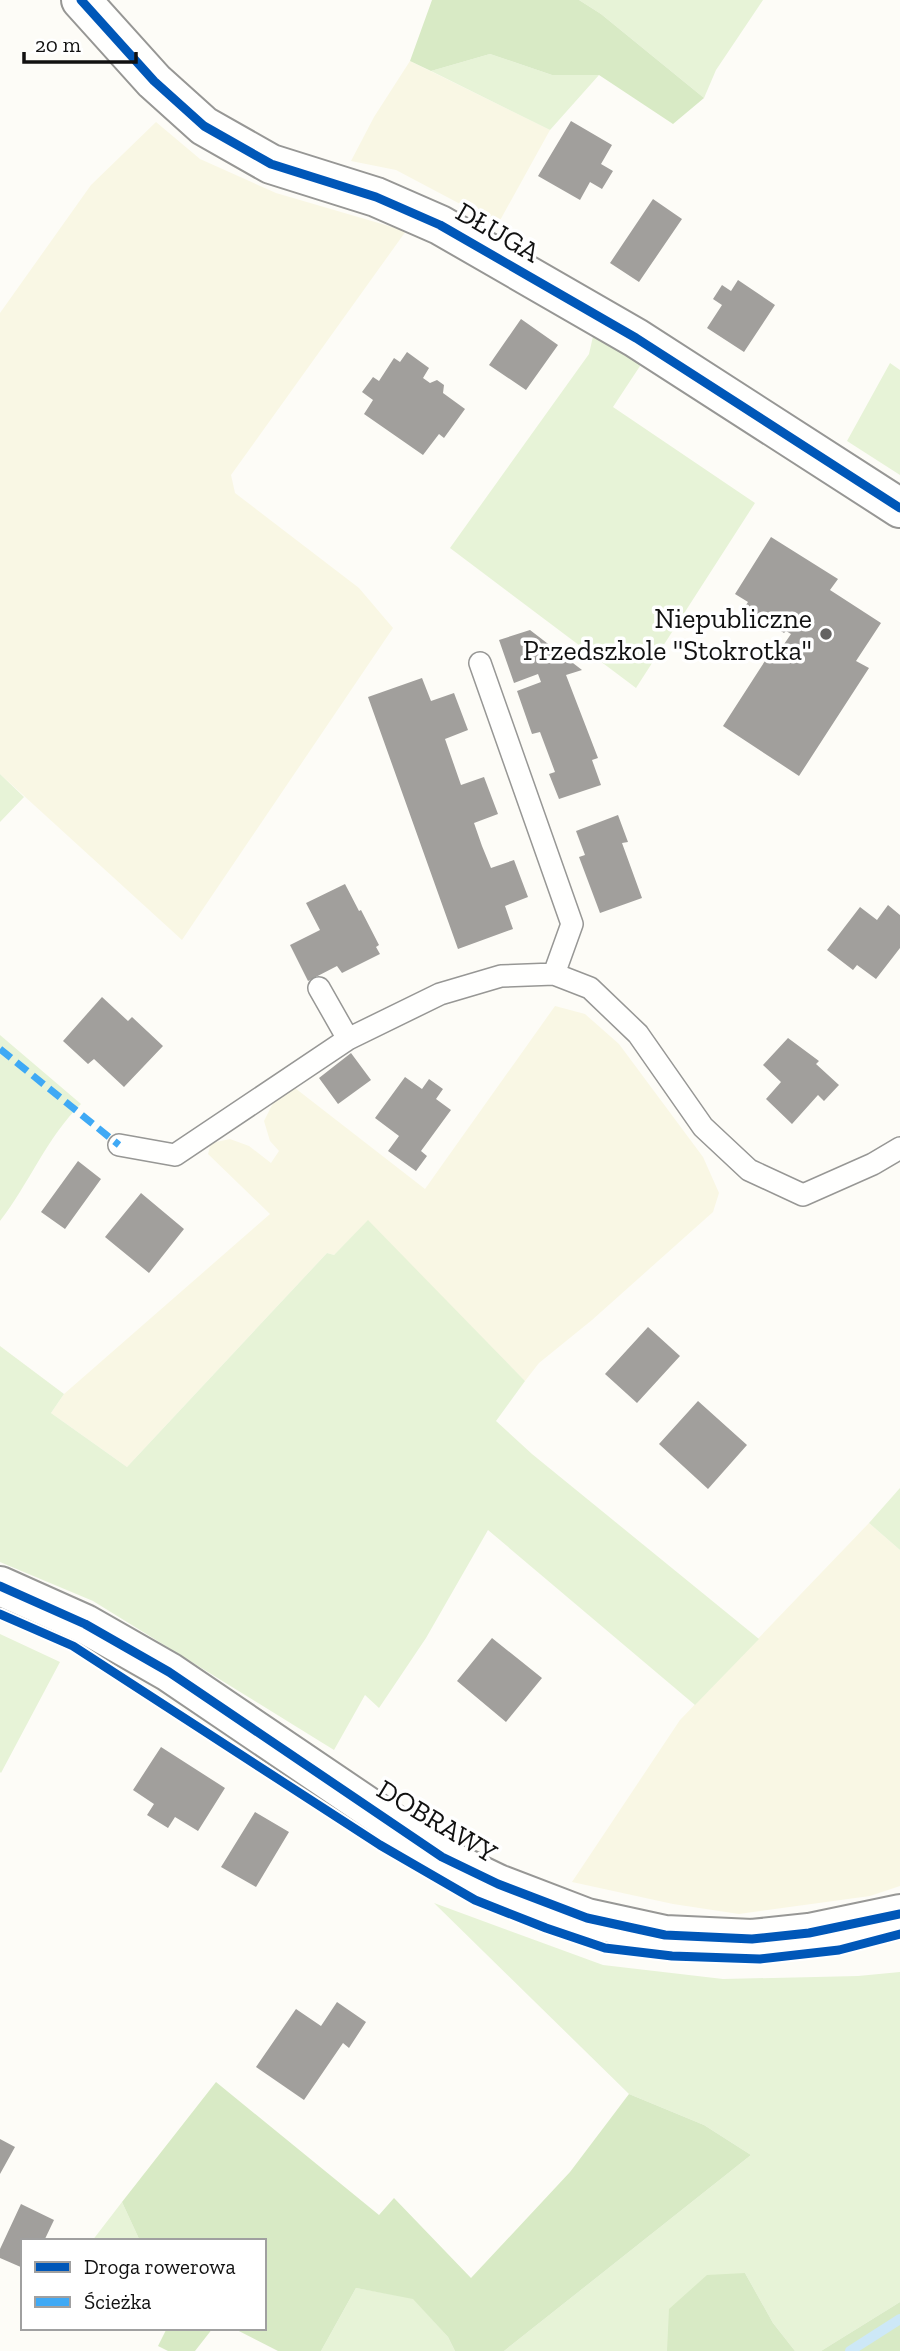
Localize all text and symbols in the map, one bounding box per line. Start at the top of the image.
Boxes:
scale bar [24,21,136,65]
text: 20 m [35,32,81,57]
street label: DŁUGA [450,195,547,270]
place label: Niepubliczne Przedszkole "Stokrotka" [523,602,812,667]
marker: Niepubliczne Przedszkole "Stokrotka" [818,626,834,642]
street label: DOBRAWY [371,1772,504,1870]
legend [21,2239,266,2330]
text: Droga rowerowa [84,2254,236,2279]
text: Ścieżka [84,2289,151,2314]

